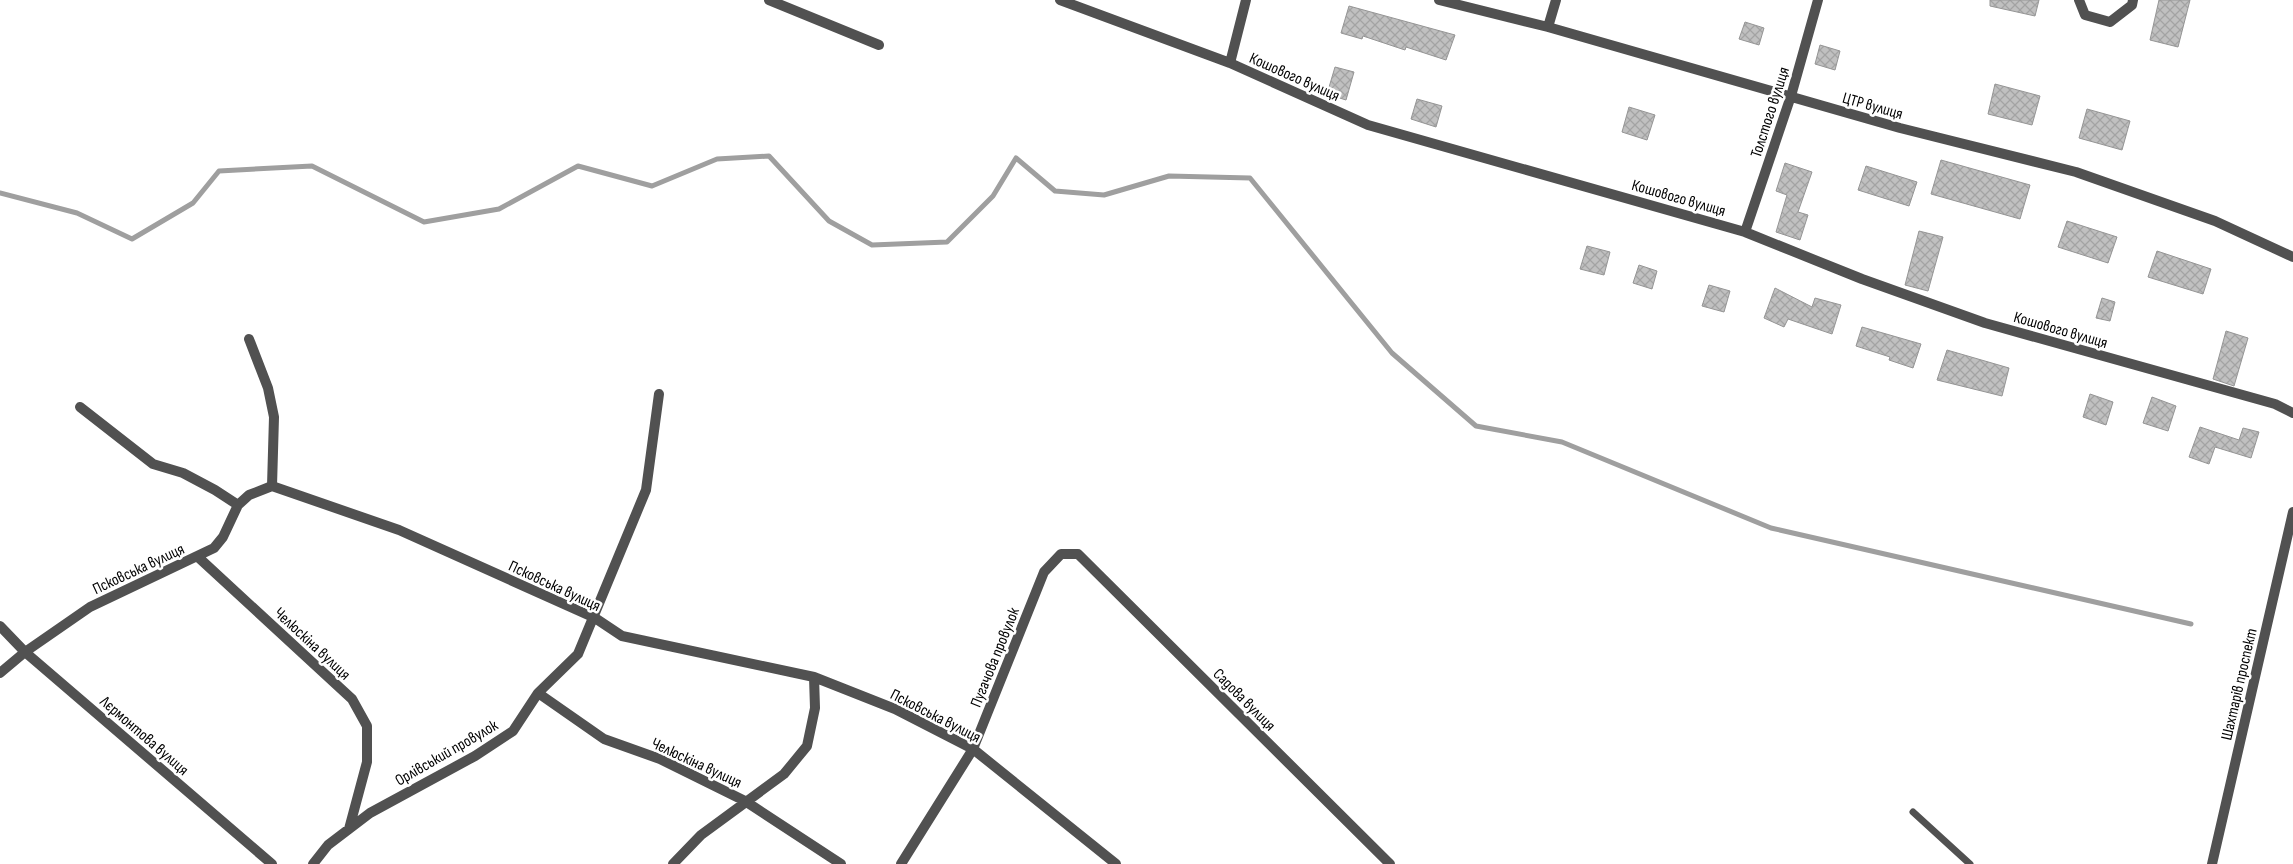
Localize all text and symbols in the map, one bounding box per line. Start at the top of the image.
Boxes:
street label: Кошового вулиця [1246,49,1342,106]
street label: Толстого вулиця [1747,65,1794,160]
street label: ЦТР вулиця [1840,89,1905,124]
street label: Кошового вулиця [1629,176,1728,221]
street label: Кошового вулиця [2011,308,2110,353]
street label: Псковська вулиця [90,540,188,599]
street label: Псковська вулиця [505,557,603,616]
street label: Челюскіна вулиця [270,604,354,684]
street label: Пугачова провулок [967,604,1024,710]
street label: Шахтарів проспект [2217,626,2262,742]
street label: Садова вулиця [1209,665,1279,735]
street label: Псковська вулиця [887,685,984,747]
street label: Лєрмонтова вулиця [95,692,192,780]
street label: Орлівський провулок [392,716,502,790]
street label: Челюскіна вулиця [648,734,745,793]

